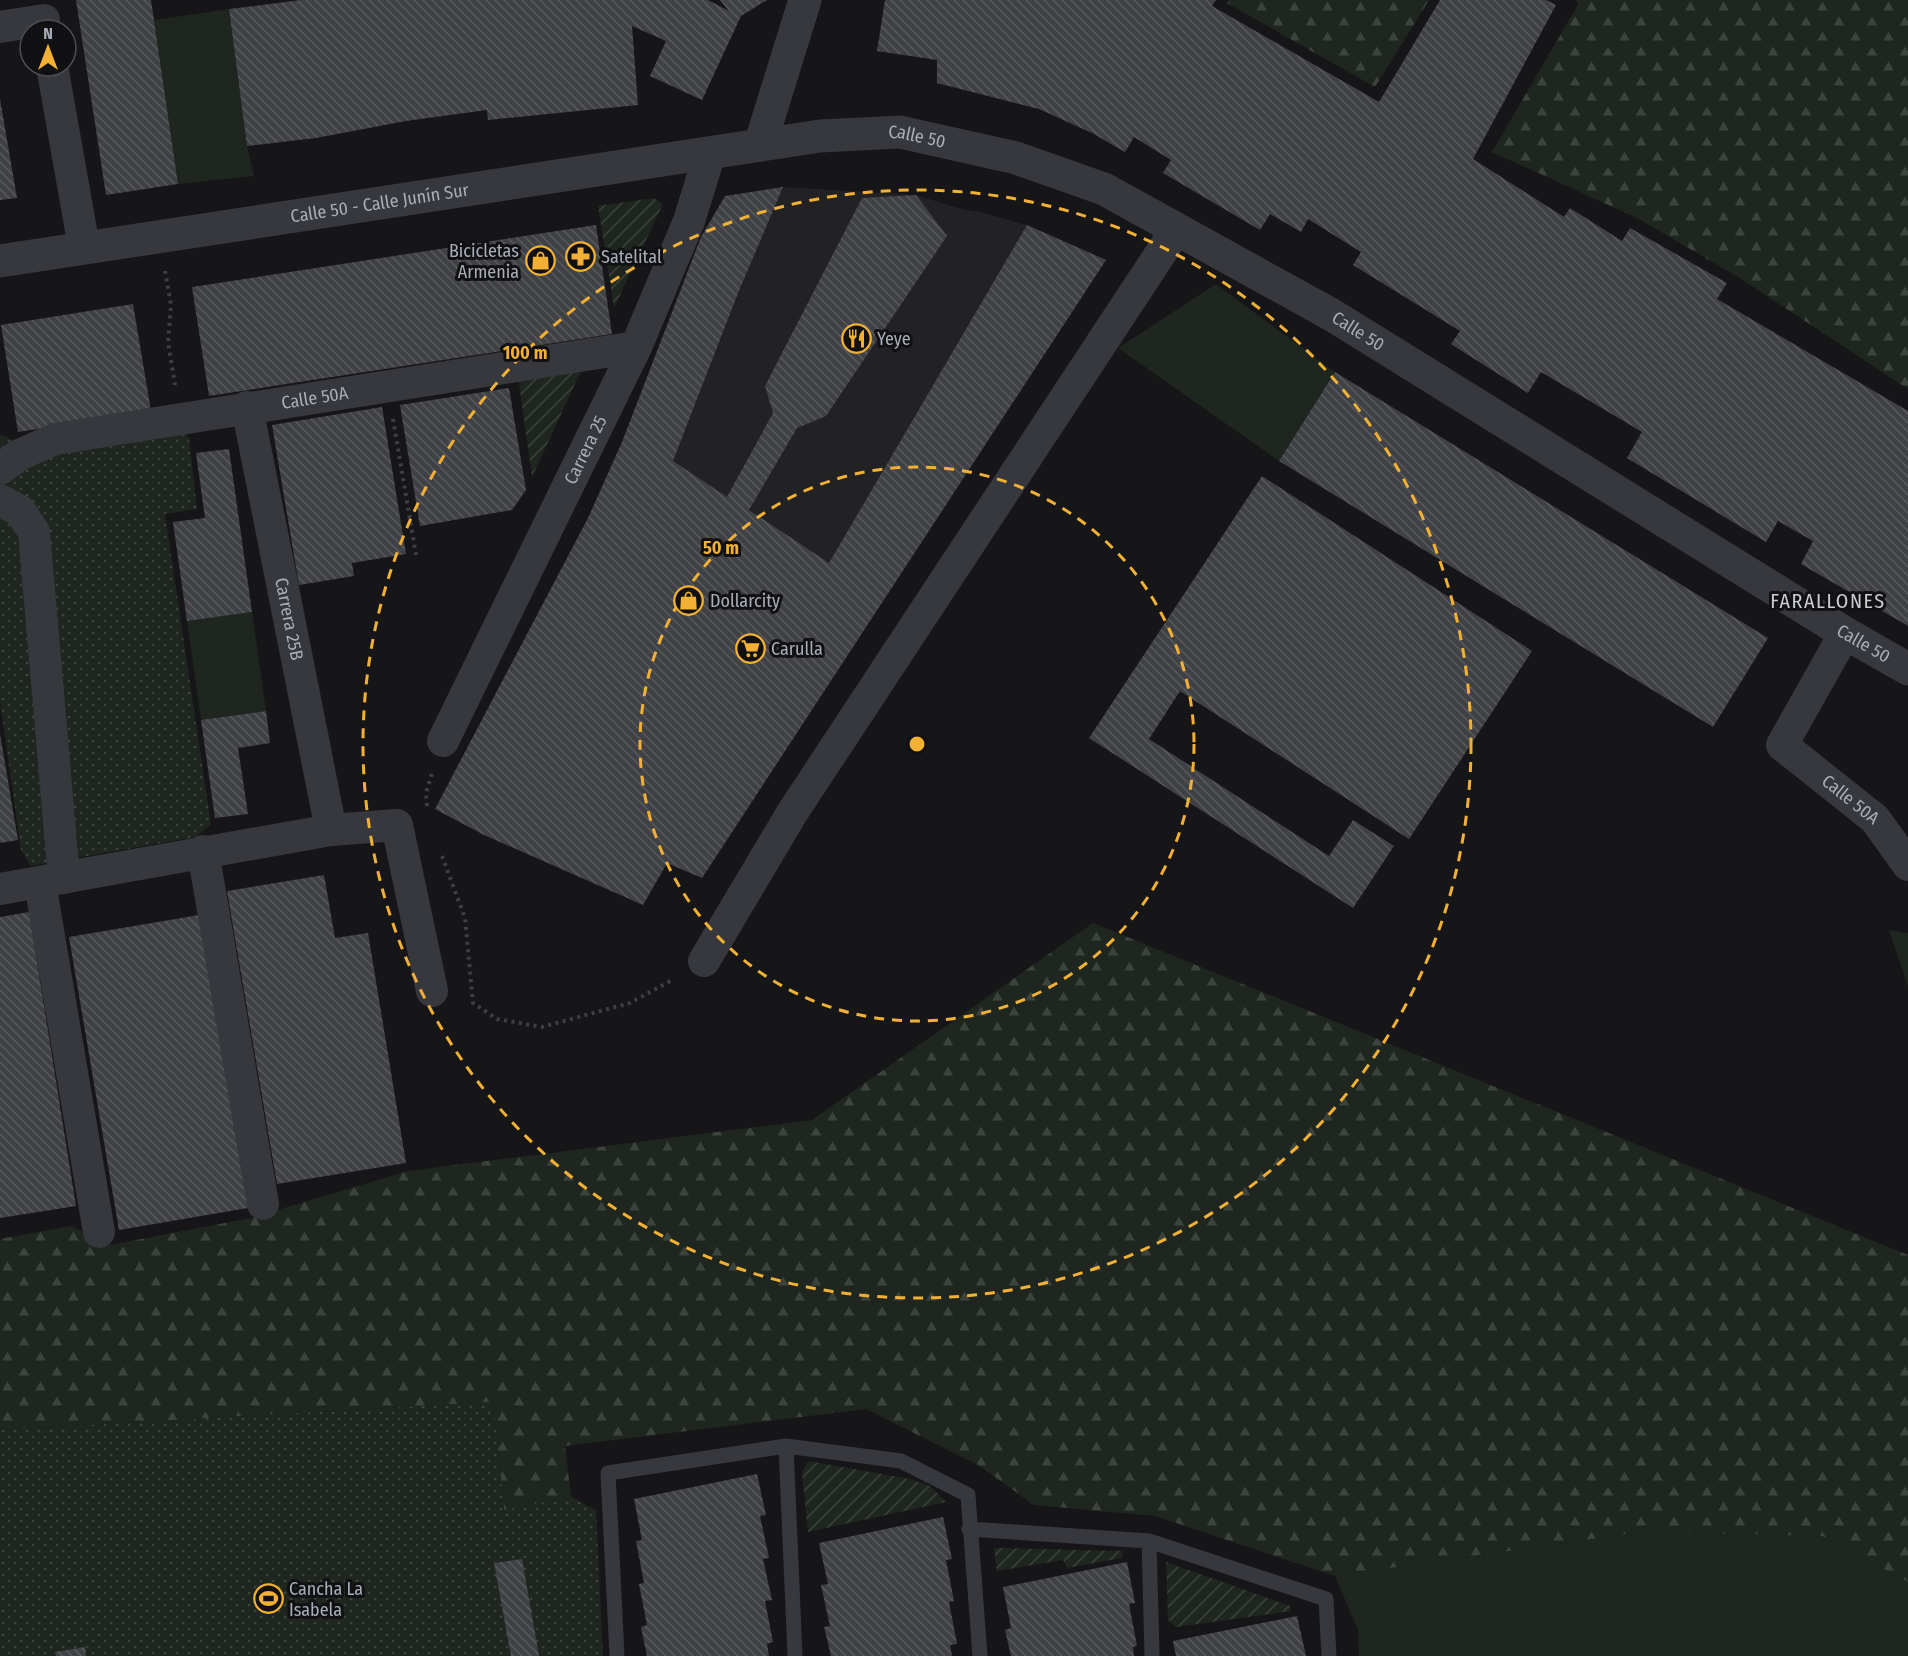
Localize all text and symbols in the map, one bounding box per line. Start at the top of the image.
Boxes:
north arrow [18,18,78,78]
text: N [43,24,53,43]
street label: Calle 50 [888,121,948,153]
street label: Calle 50 - Calle Junín Sur [289,179,471,228]
place label: Bicicletas Armenia [449,240,519,283]
pharmacy icon: Satelital [564,241,596,273]
shop icon: Bicicletas Armenia [524,245,556,277]
place label: Satelital [601,246,662,268]
street label: Calle 50 [1328,307,1389,356]
restaurant icon: Yeye [840,323,872,355]
place label: Yeye [877,328,911,350]
text: 100 m [503,342,547,364]
street label: Calle 50A [280,382,350,414]
street label: Carrera 25 [559,412,612,488]
text: 50 m [703,537,739,559]
street label: Carrera 25B [270,576,308,662]
shop icon: Dollarcity [673,585,705,617]
district label: FARALLONES [1770,589,1886,613]
place label: Dollarcity [710,590,780,612]
street label: Calle 50 [1833,620,1894,667]
supermarket icon: Carulla [734,633,766,665]
place label: Carulla [771,638,823,660]
centre of rings [907,734,927,754]
street label: Calle 50A [1817,770,1884,829]
place label: Cancha La Isabela [289,1578,363,1621]
sports icon: Cancha La Isabela [252,1583,284,1615]

